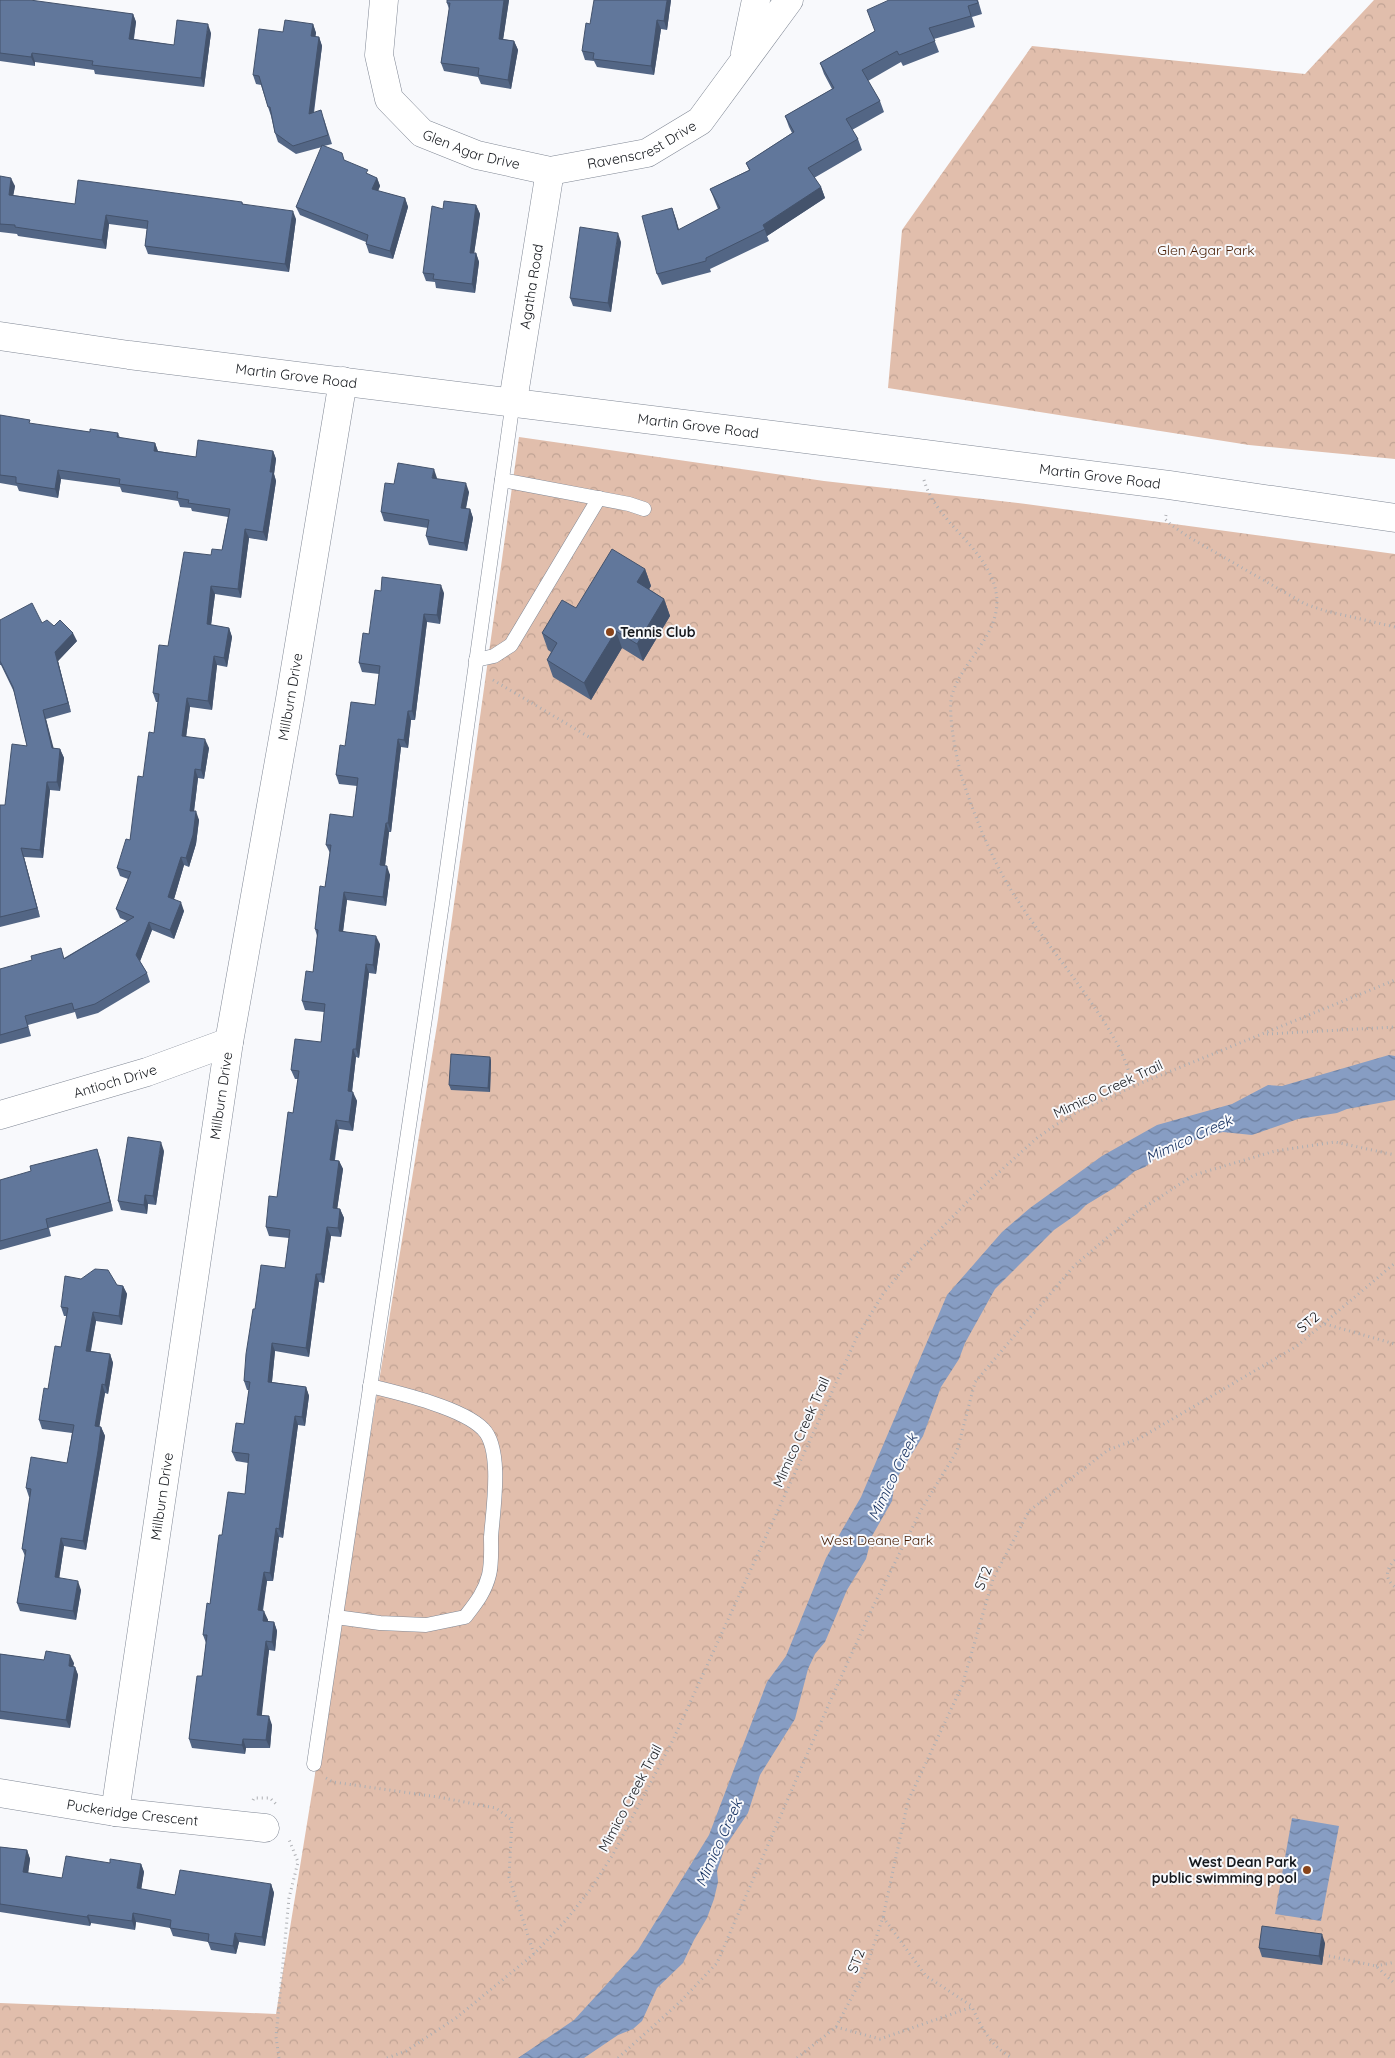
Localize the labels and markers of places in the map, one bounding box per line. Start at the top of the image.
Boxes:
place label: Tennis Club [620,623,696,641]
marker: Tennis Club [604,626,616,638]
place label: West Dean Park public swimming pool [1152,1853,1297,1887]
marker: West Dean Park public swimming pool [1301,1864,1313,1876]

